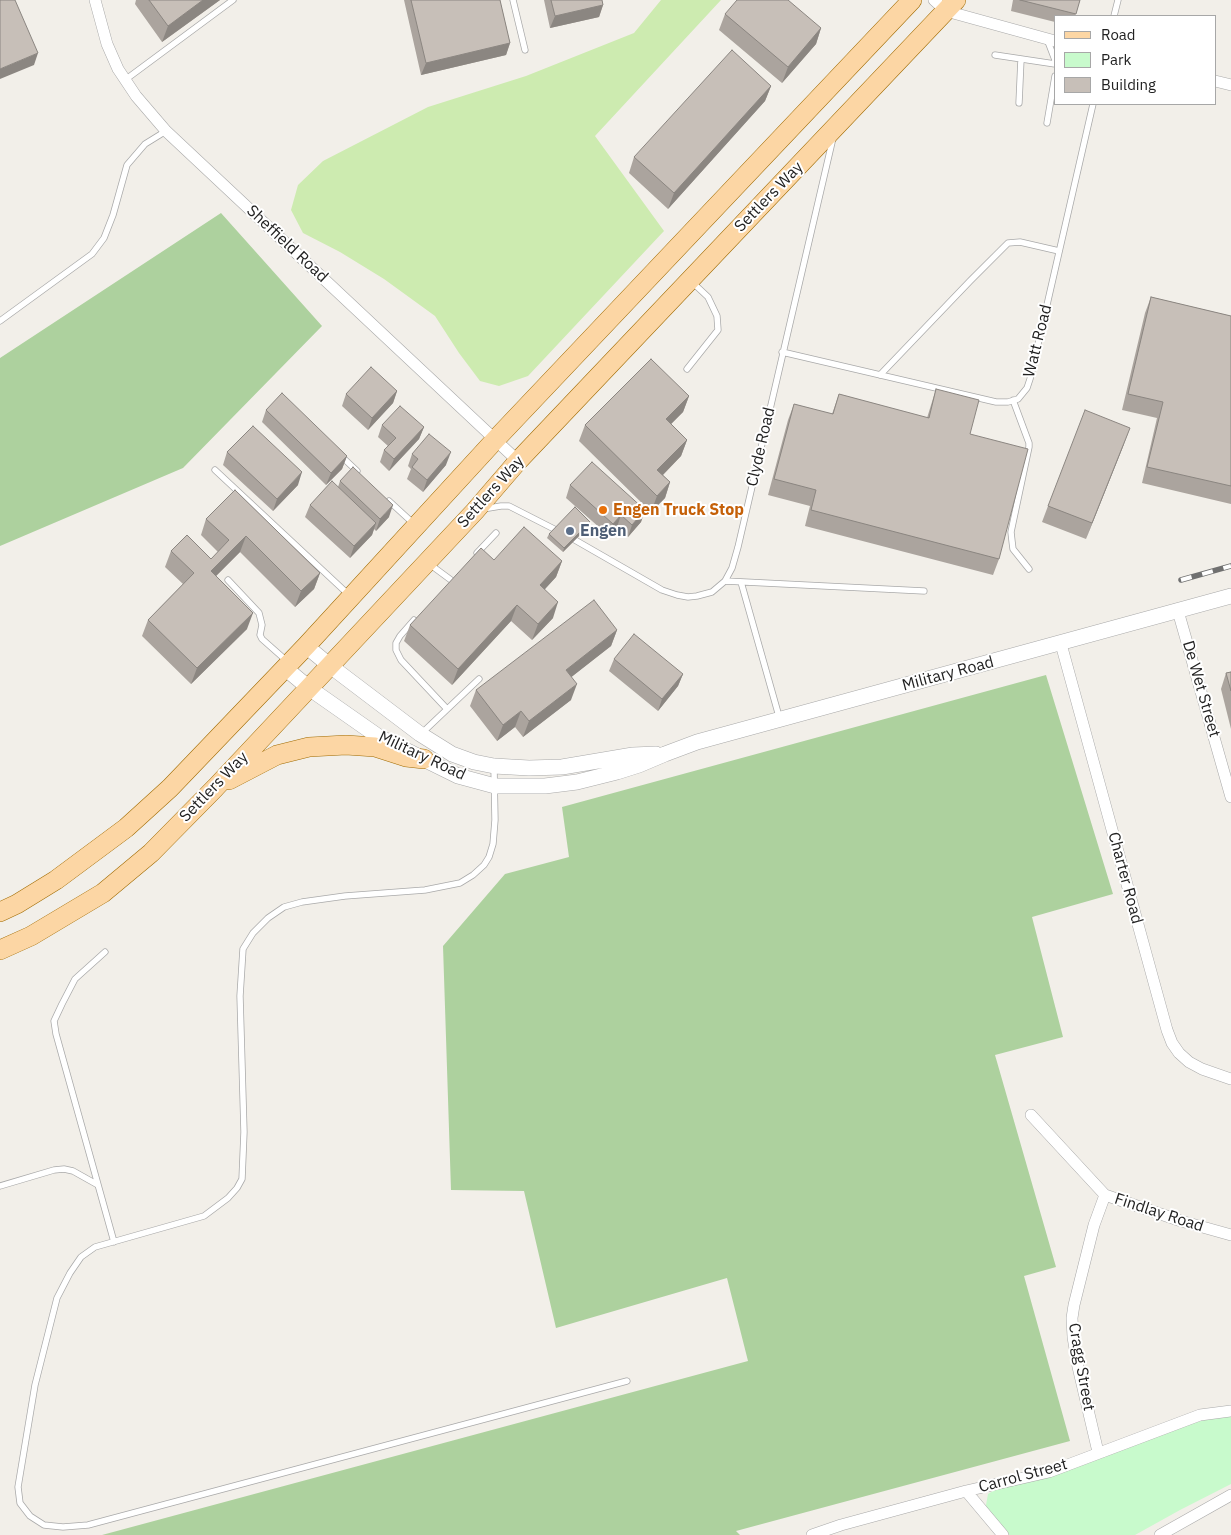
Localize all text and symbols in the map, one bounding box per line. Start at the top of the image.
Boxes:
legend [1054,15,1216,105]
text: Road [1101,25,1136,44]
text: Park [1101,50,1131,69]
text: Building [1101,75,1156,94]
street label: Settlers Way [731,158,807,236]
street label: Sheffield Road [242,201,332,287]
street label: Watt Road [1020,303,1056,379]
street label: Clyde Road [743,406,779,488]
street label: Settlers Way [454,452,528,532]
place label: Engen Truck Stop [613,500,744,520]
marker: Engen Truck Stop [597,504,609,516]
place label: Engen [580,521,627,541]
marker: Engen [564,525,576,537]
street label: De Wet Street [1178,639,1224,739]
street label: Military Road [900,653,996,695]
street label: Military Road [375,727,469,785]
street label: Settlers Way [176,748,252,826]
street label: Charter Road [1104,830,1146,926]
street label: Findlay Road [1112,1190,1206,1236]
street label: Cragg Street [1064,1322,1098,1412]
street label: Carrol Street [977,1455,1069,1497]

